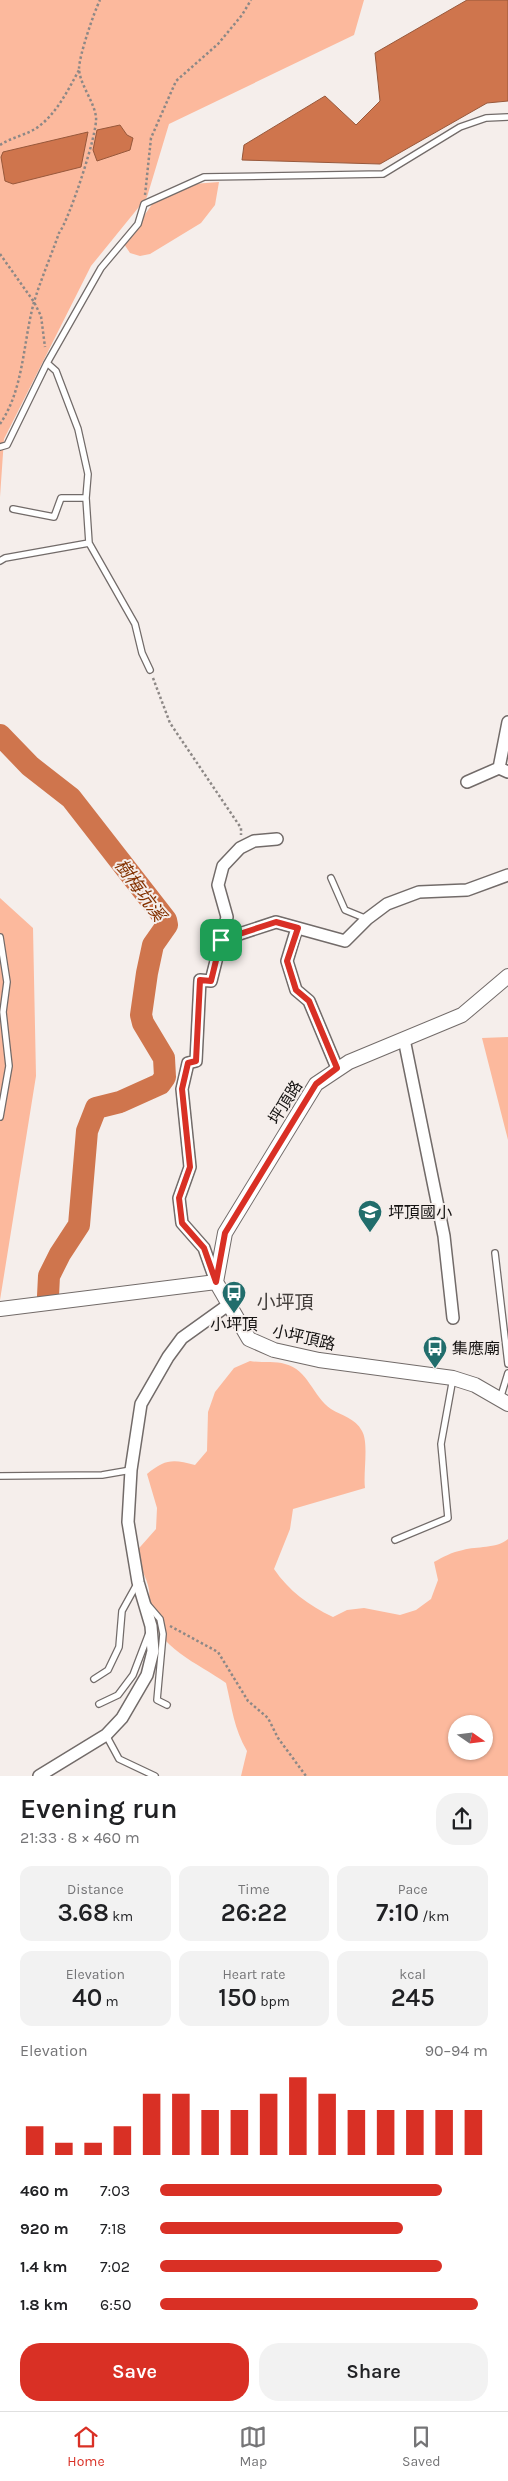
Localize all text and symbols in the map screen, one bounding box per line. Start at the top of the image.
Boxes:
water label: 樹梅坑溪 [110,854,172,928]
pin [200,919,242,961]
icon: arrive [207,926,235,954]
street label: 坪頂路 [265,1077,306,1128]
school or university icon: 坪頂國小 [357,1199,383,1233]
place label: 坪頂國小 [388,1203,452,1222]
bus stop icon: 小坪頂 [221,1280,247,1314]
district label: 小坪頂 [256,1292,314,1314]
place label: 小坪頂 [210,1315,258,1334]
street label: 小坪頂路 [271,1321,337,1354]
bus stop icon: 集應廟 [422,1335,448,1369]
place label: 集應廟 [452,1339,500,1358]
north arrow [448,1715,492,1760]
map controls [448,1715,493,1760]
text: Evening run [20,1792,177,1825]
button: share [436,1793,488,1845]
text: 21:33 · 8 × 460 m [20,1828,140,1847]
text: Distance [67,1881,124,1898]
text: Time [238,1881,270,1898]
text: Pace [398,1881,428,1898]
text: 3.68 [58,1898,109,1927]
text: 26:22 [221,1898,287,1927]
text: 7:10 [376,1898,419,1927]
text: km [109,1908,133,1925]
text: /km [419,1908,449,1925]
text: Elevation [66,1966,125,1983]
text: Heart rate [222,1966,286,1983]
text: kcal [399,1966,426,1983]
text: 40 [72,1983,102,2012]
text: 150 [218,1983,257,2012]
text: 245 [391,1983,435,2012]
text: m [102,1993,119,2010]
text: bpm [257,1993,290,2010]
text: Elevation [20,2041,88,2060]
text: 90–94 m [425,2041,488,2060]
text: 460 m [20,2181,69,2200]
text: 7:03 [100,2181,130,2200]
text: 920 m [20,2219,69,2238]
text: 7:18 [100,2219,126,2238]
text: 1.4 km [20,2257,67,2276]
text: 7:02 [100,2257,130,2276]
text: 1.8 km [20,2295,68,2314]
text: 6:50 [100,2295,131,2314]
button: Save [20,2343,249,2401]
button: Share [259,2343,488,2401]
tab: Home [67,2423,105,2470]
tab: Map [239,2423,267,2470]
tab: Saved [402,2423,441,2470]

